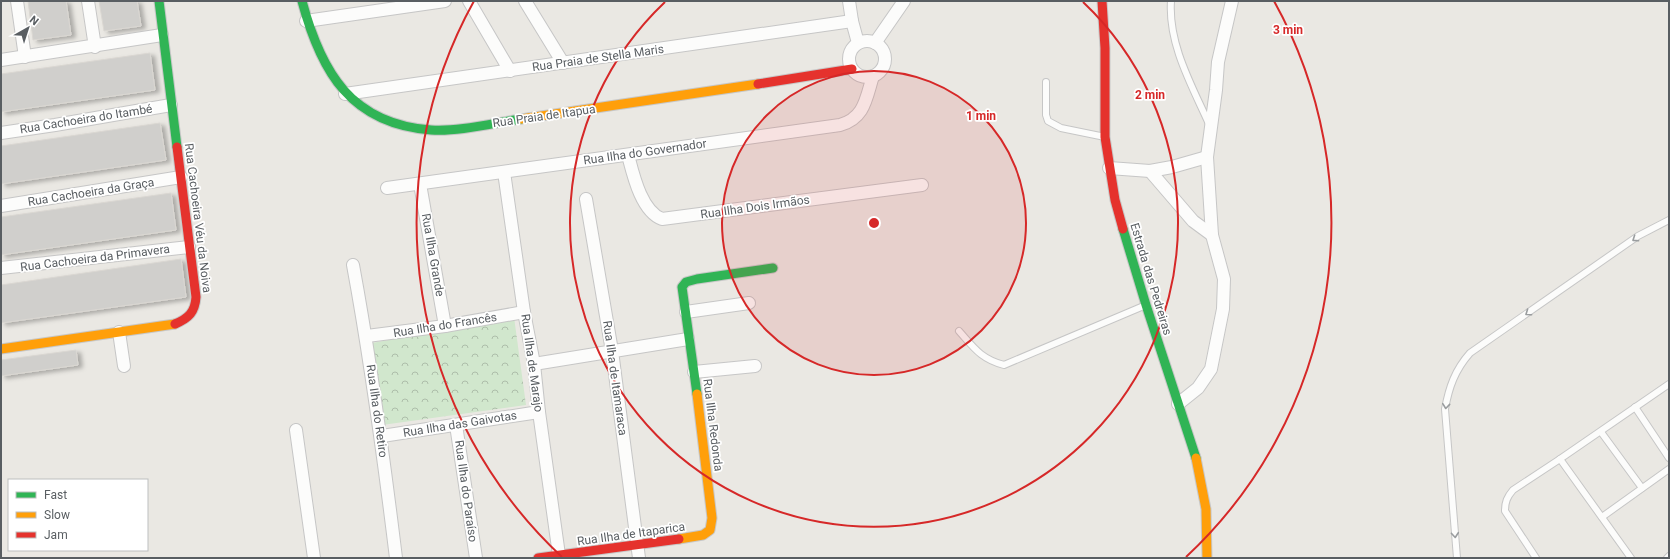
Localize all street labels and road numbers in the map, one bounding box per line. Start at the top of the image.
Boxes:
street label: Rua Praia de Stella Maris [531,42,665,74]
street label: Rua Cachoeira do Itambé [19,102,153,136]
street label: Rua Praia de Itapua [492,102,596,130]
street label: Rua Ilha do Governador [582,136,708,168]
street label: Rua Cachoeira Véu da Noiva [182,143,214,293]
street label: Rua Cachoeira da Graça [27,175,155,209]
street label: Rua Ilha Dois Irmãos [700,192,810,222]
street label: Rua Ilha Grande [419,212,447,298]
street label: Estrada das Pedreiras [1127,221,1175,337]
street label: Rua Cachoeira da Primavera [19,242,171,274]
street label: Rua Ilha do Francês [392,310,498,340]
street label: Rua Ilha de Marajo [518,313,546,413]
street label: Rua Ilha de Itamaraca [600,320,630,436]
street label: Rua Ilha do Retiro [364,364,390,459]
street label: Rua Ilha Redonda [700,378,726,472]
street label: Rua Ilha das Gaivotas [402,408,518,440]
street label: Rua Ilha do Paraíso [452,439,480,543]
street label: Rua Ilha de Itaparica [576,520,686,548]

